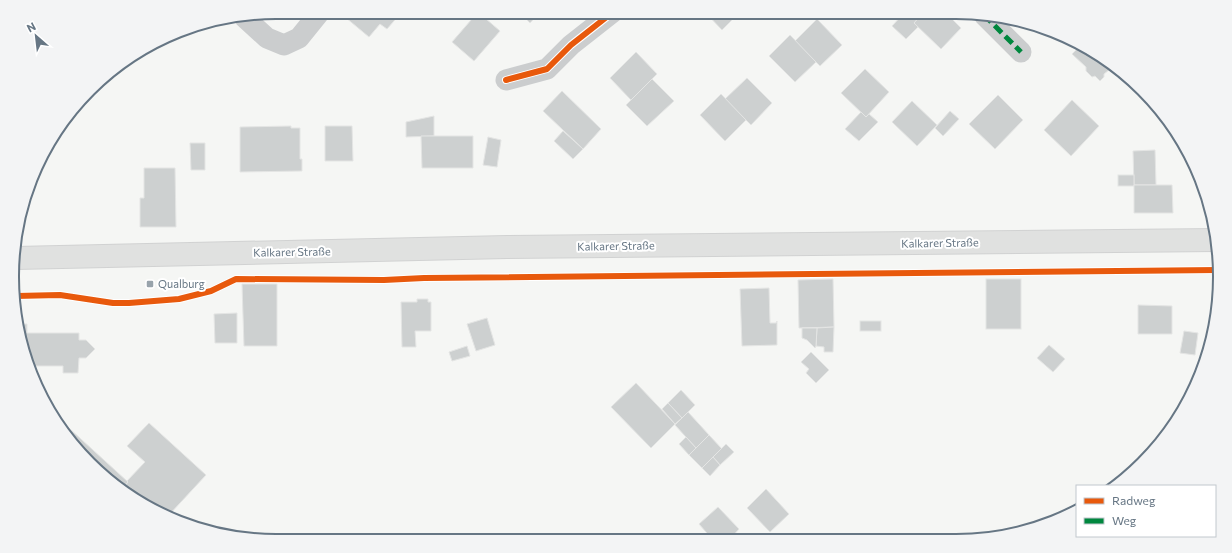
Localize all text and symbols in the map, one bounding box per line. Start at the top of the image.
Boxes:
north arrow [16,16,56,56]
text: N [24,19,38,34]
street label: Kalkarer Straße [901,235,979,250]
street label: Kalkarer Straße [577,238,655,253]
street label: Kalkarer Straße [253,244,331,259]
place label: Qualburg [158,277,205,290]
marker: Qualburg [145,279,155,289]
legend [1076,485,1216,537]
text: Radweg [1112,493,1156,507]
text: Weg [1112,513,1137,527]

